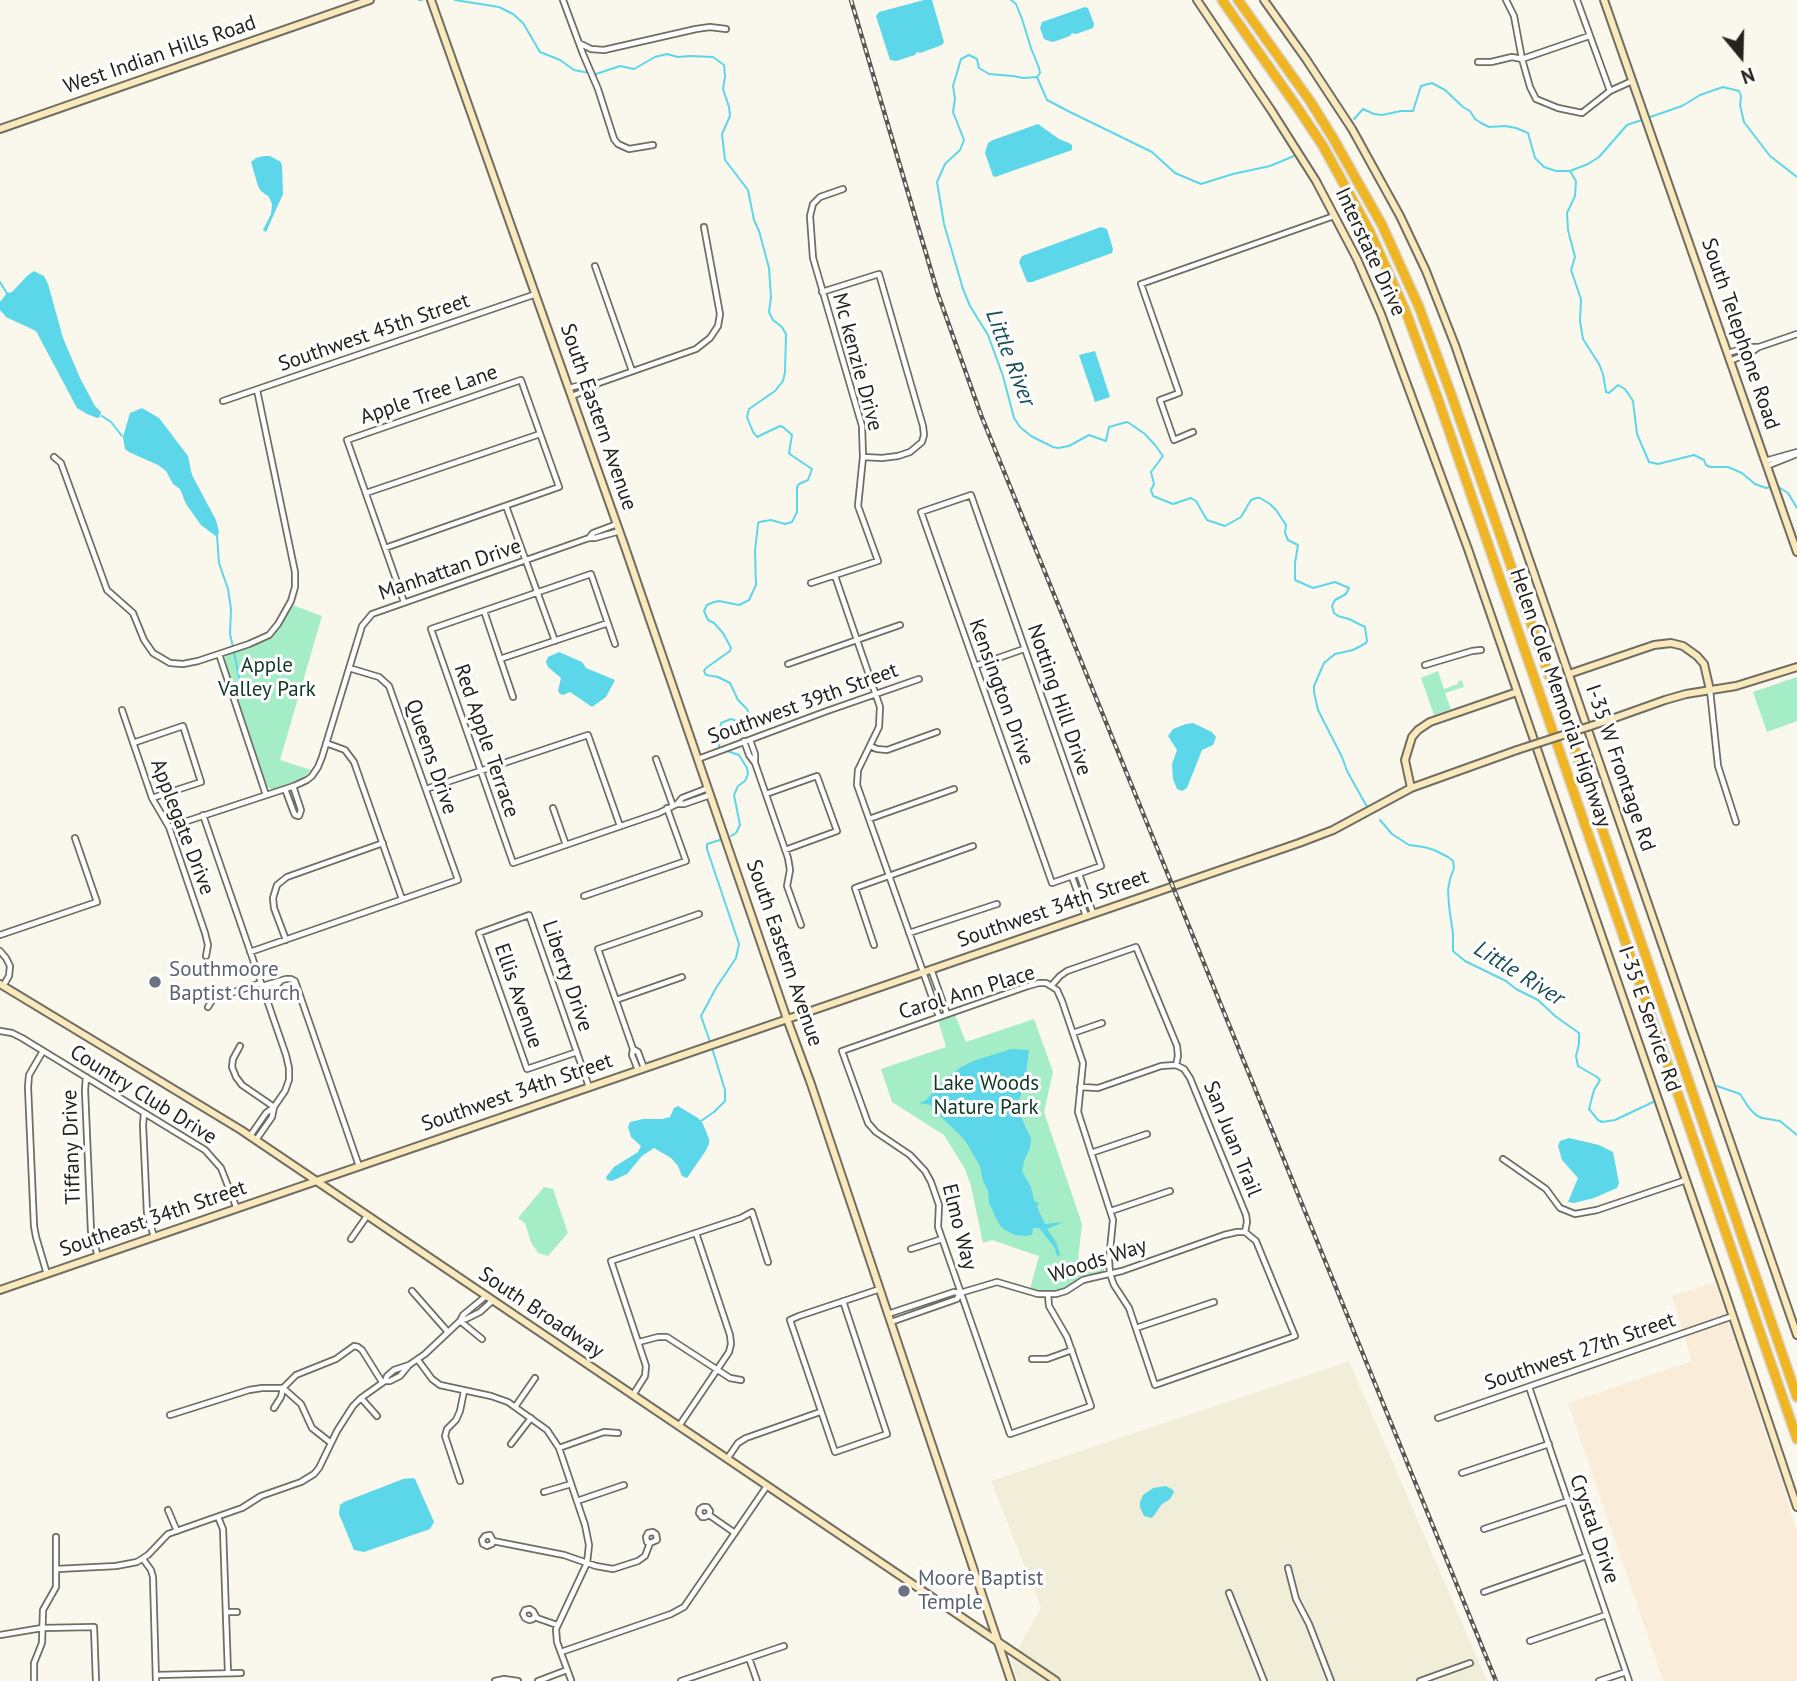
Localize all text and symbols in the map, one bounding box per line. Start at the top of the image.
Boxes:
street label: West Indian Hills Road [61,10,259,100]
north arrow [1706,21,1776,91]
text: N [1738,62,1758,89]
street label: Interstate Drive [1329,184,1411,320]
street label: South Telephone Road [1695,235,1785,433]
street label: Southwest 45th Street [275,288,473,378]
street label: Mc kenzie Drive [826,290,888,434]
water label: Little River [979,306,1041,410]
street label: South Eastern Avenue [554,320,642,514]
street label: Apple Tree Lane [357,360,501,430]
street label: Manhattan Drive [375,534,525,606]
street label: Helen Cole Memorial Highway [1504,565,1616,831]
street label: Kensington Drive [963,616,1039,768]
street label: Notting Hill Drive [1021,621,1097,779]
park label: Apple Valley Park [218,653,316,703]
street label: Southwest 39th Street [704,658,902,750]
street label: Red Apple Terrace [448,661,524,821]
street label: I-35 W Frontage Rd [1580,681,1660,855]
street label: Queens Drive [400,696,462,818]
street label: Applegate Drive [145,756,219,898]
street label: South Eastern Avenue [740,856,828,1050]
street label: Southwest 34th Street [954,864,1152,954]
street label: Liberty Drive [536,917,598,1035]
water label: Little River [1469,935,1569,1013]
street label: Ellis Avenue [488,940,548,1052]
street label: I-35 E Service Rd [1612,943,1686,1095]
place label: Southmoore Baptist Church [169,957,300,1007]
street label: Carol Ann Place [896,960,1038,1026]
marker: Southmoore Baptist Church [147,974,163,990]
street label: Country Club Drive [65,1040,221,1150]
street label: Southwest 34th Street [418,1048,616,1138]
park label: Lake Woods Nature Park [933,1071,1039,1121]
street label: San Juan Trail [1197,1078,1267,1200]
street label: Tiffany Drive [57,1089,87,1205]
street label: Southeast 34th Street [56,1175,250,1263]
street label: Elmo Way [936,1181,982,1273]
street label: Woods Way [1046,1233,1150,1289]
street label: South Broadway [473,1262,609,1364]
street label: Southwest 27th Street [1481,1308,1679,1396]
street label: Crystal Drive [1564,1471,1624,1587]
place label: Moore Baptist Temple [918,1566,1043,1616]
marker: Moore Baptist Temple [896,1583,912,1599]

